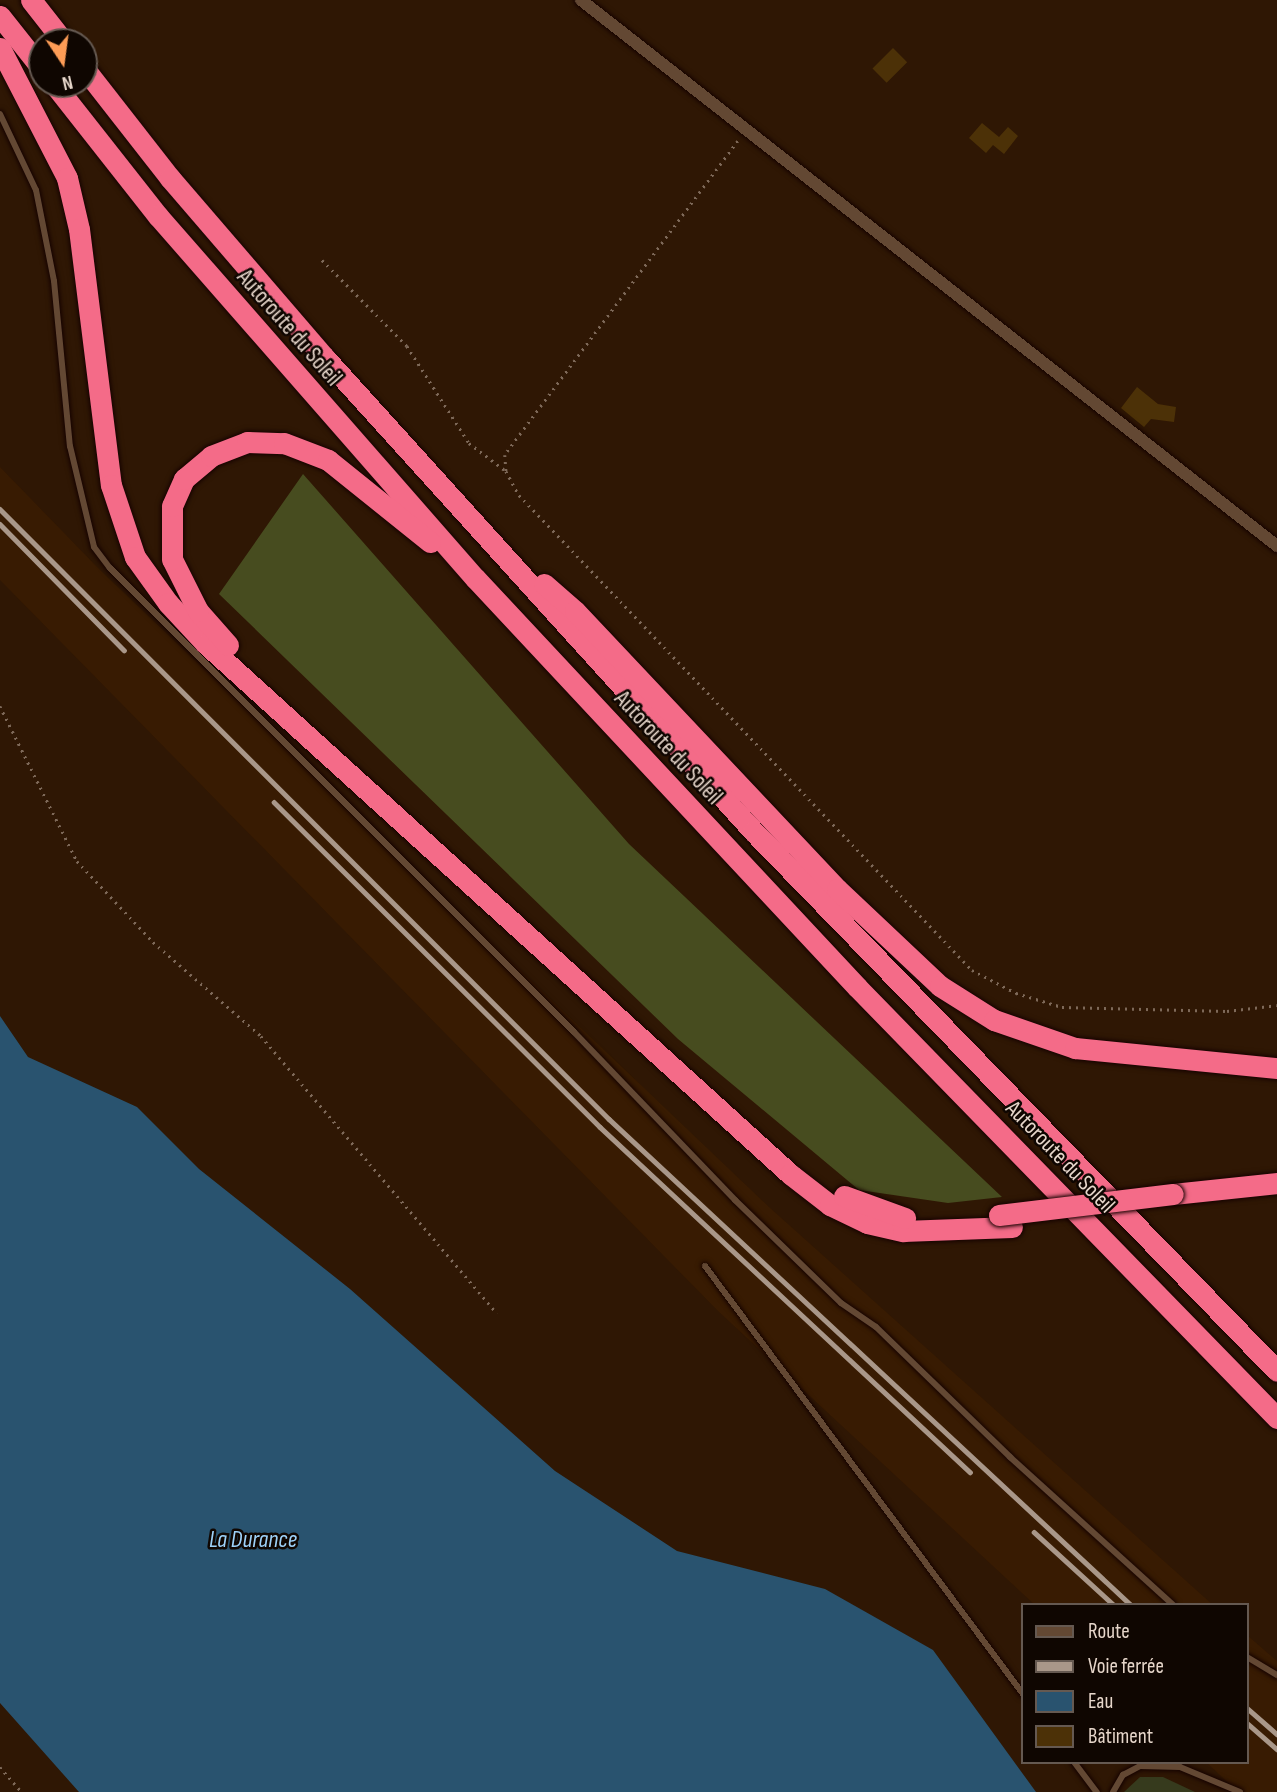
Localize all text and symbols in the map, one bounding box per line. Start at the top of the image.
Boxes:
north arrow [28,28,98,98]
text: N [60,70,75,94]
street label: Autoroute du Soleil [231,264,347,392]
street label: Autoroute du Soleil [608,685,728,811]
street label: Autoroute du Soleil [1000,1095,1120,1219]
water label: La Durance [209,1526,297,1554]
legend [1021,1603,1249,1764]
text: Route [1088,1619,1130,1644]
text: Voie ferrée [1088,1654,1164,1679]
text: Eau [1088,1689,1113,1714]
text: Bâtiment [1088,1724,1153,1749]

